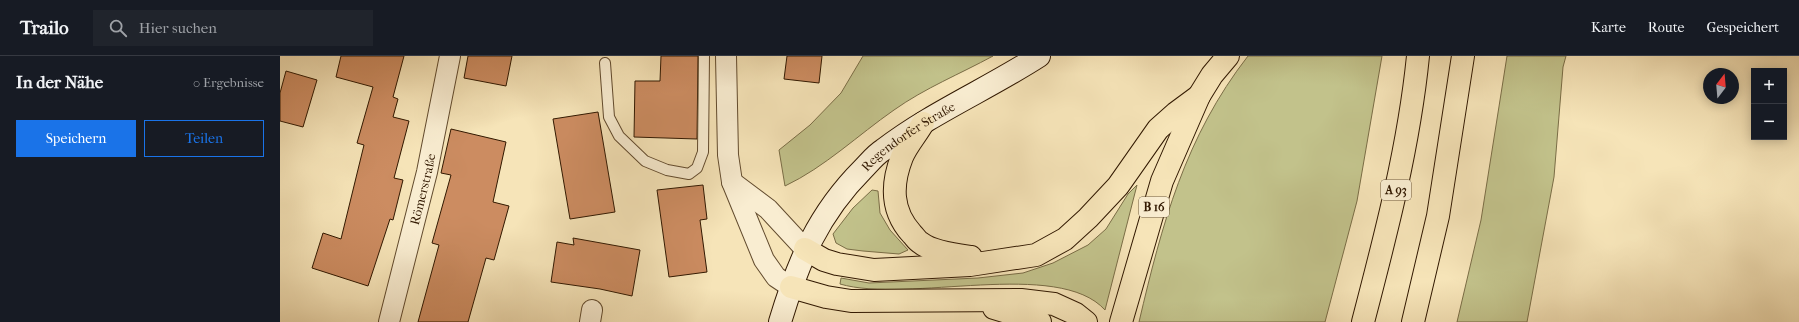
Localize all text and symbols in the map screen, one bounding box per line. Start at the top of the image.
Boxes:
search box [93,10,373,46]
text: Trailo [20,17,69,39]
icon: search [107,17,129,39]
text: Hier suchen [139,19,217,37]
text: Karte [1591,19,1626,36]
text: Route [1648,19,1685,36]
text: Gespeichert [1707,19,1779,36]
north arrow [1703,68,1739,104]
map controls [1751,68,1787,140]
button: + [1751,68,1787,104]
text: In der Nähe [16,72,103,92]
text: 0 Ergebnisse [193,75,264,90]
street label: Regendorfer Straße [858,99,958,174]
button: − [1751,104,1787,140]
button: Speichern [16,120,136,157]
button: Teilen [144,120,264,157]
street label: Römerstraße [407,152,439,227]
road number: A 93 [1381,180,1411,200]
road number: B 16 [1139,197,1169,217]

